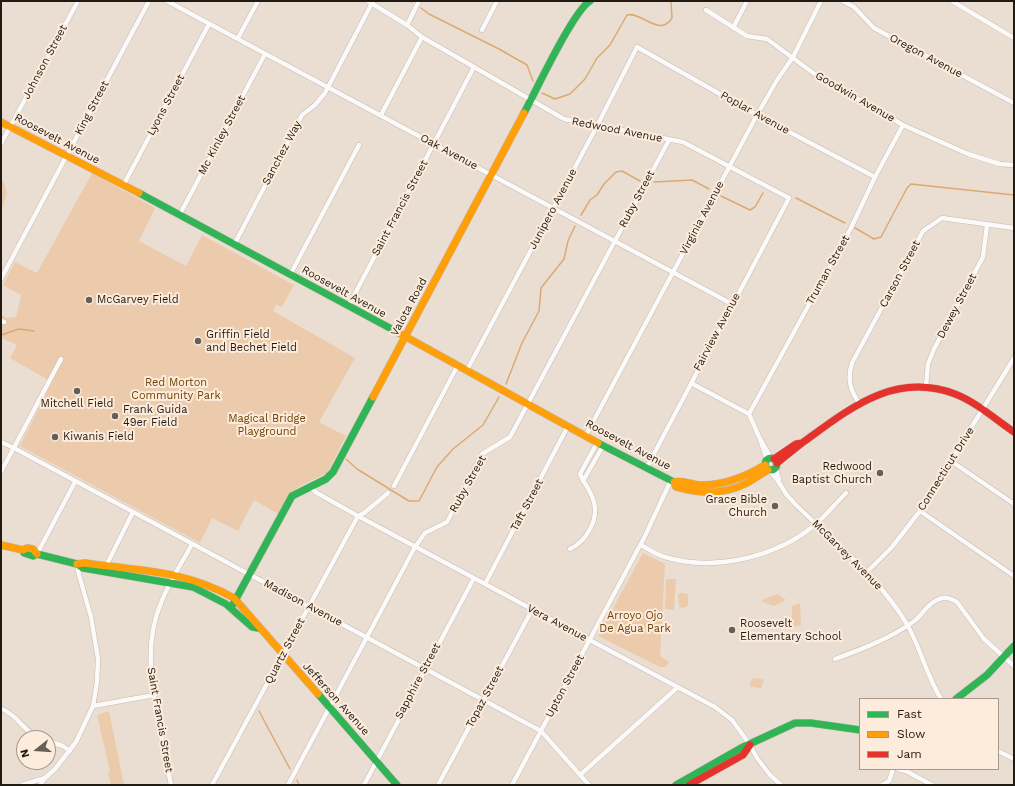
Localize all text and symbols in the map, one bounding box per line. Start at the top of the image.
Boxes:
street label: Johnson Street [20,23,70,101]
street label: Oregon Avenue [887,31,965,81]
street label: Goodwin Avenue [813,69,897,125]
street label: Lyons Street [144,72,188,138]
street label: King Street [72,79,112,137]
street label: Poplar Avenue [718,89,792,137]
street label: Mc Kinley Street [195,93,249,177]
street label: Roosevelt Avenue [12,111,102,167]
street label: Redwood Avenue [571,115,663,145]
street label: Sanchez Way [260,119,304,187]
street label: Oak Avenue [418,131,480,173]
street label: Saint Francis Street [369,158,431,258]
street label: Junipero Avenue [526,166,580,252]
street label: Ruby Street [616,168,658,230]
street label: Virginia Avenue [677,179,727,257]
street label: Truman Street [803,233,853,307]
street label: Carson Street [877,238,923,310]
street label: Roosevelt Avenue [299,263,389,321]
street label: Dewey Street [934,271,980,341]
street label: Valota Road [388,276,430,338]
street label: Fairview Avenue [691,291,743,373]
place label: McGarvey Field [97,293,179,307]
marker: McGarvey Field [84,295,94,305]
place label: Griffin Field and Bechet Field [206,328,297,354]
marker: Griffin Field and Bechet Field [193,336,203,346]
park label: Red Morton Community Park [131,376,221,402]
marker: Mitchell Field [72,386,82,396]
place label: Mitchell Field [41,397,113,411]
place label: Frank Guida 49er Field [123,403,187,429]
marker: Frank Guida 49er Field [110,411,120,421]
park label: Magical Bridge Playground [228,412,306,438]
street label: Roosevelt Avenue [583,417,673,473]
street label: Connecticut Drive [915,425,977,513]
place label: Kiwanis Field [63,430,134,444]
marker: Kiwanis Field [50,432,60,442]
street label: Ruby Street [447,453,489,515]
place label: Redwood Baptist Church [792,460,872,486]
marker: Redwood Baptist Church [875,468,885,478]
street label: Taft Street [508,477,546,533]
place label: Grace Bible Church [705,493,767,519]
marker: Grace Bible Church [770,501,780,511]
street label: McGarvey Avenue [809,517,885,593]
street label: Madison Avenue [261,577,345,629]
street label: Vera Avenue [525,602,589,644]
park label: Arroyo Ojo De Agua Park [599,609,671,635]
street label: Quartz Street [262,616,308,686]
place label: Roosevelt Elementary School [740,617,842,643]
marker: Roosevelt Elementary School [727,625,737,635]
street label: Sapphire Street [392,641,444,721]
street label: Upton Street [543,652,587,720]
street label: Jefferson Avenue [300,660,372,738]
street label: Topaz Street [463,664,507,730]
street label: Saint Francis Street [144,666,176,774]
legend [859,698,999,770]
text: Fast [897,707,922,721]
text: Slow [897,727,925,741]
north arrow [16,730,56,770]
text: Jam [897,747,922,761]
text: N [18,748,32,759]

